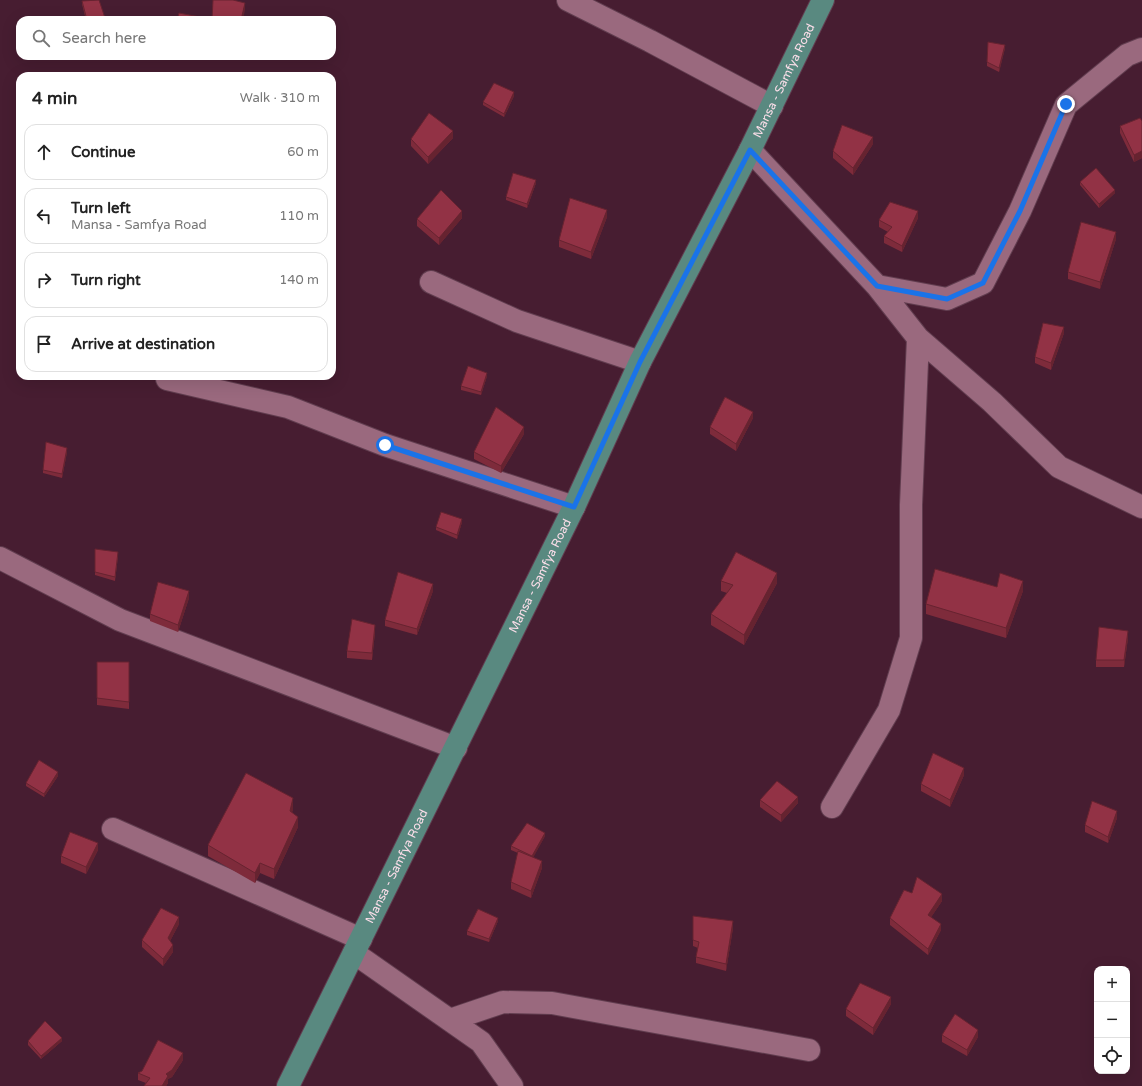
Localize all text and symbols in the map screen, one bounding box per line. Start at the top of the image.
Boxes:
search box [16,16,336,60]
street label: Mansa - Samfya Road [750,21,817,140]
icon: search [30,27,52,49]
text: Search here [62,29,146,47]
text: 4 min [32,88,77,109]
text: Walk · 310 m [240,90,320,106]
route end [1057,95,1075,113]
icon: ahead [33,141,55,163]
text: Continue [71,143,135,161]
text: 60 m [287,144,319,160]
text: Turn left [71,199,131,217]
icon: left [33,205,55,227]
text: 110 m [279,208,319,224]
text: Mansa - Samfya Road [71,217,207,233]
icon: right [33,269,55,291]
text: Turn right [71,271,141,289]
text: 140 m [279,272,319,288]
icon: arrive [33,333,55,355]
text: Arrive at destination [71,335,215,353]
route start [376,436,394,454]
street label: Mansa - Samfya Road [506,517,574,635]
street label: Mansa - Samfya Road [362,807,431,926]
map controls [1094,966,1130,1074]
button: + [1094,966,1130,1002]
button: − [1094,1002,1130,1038]
button: locate [1094,1038,1130,1074]

